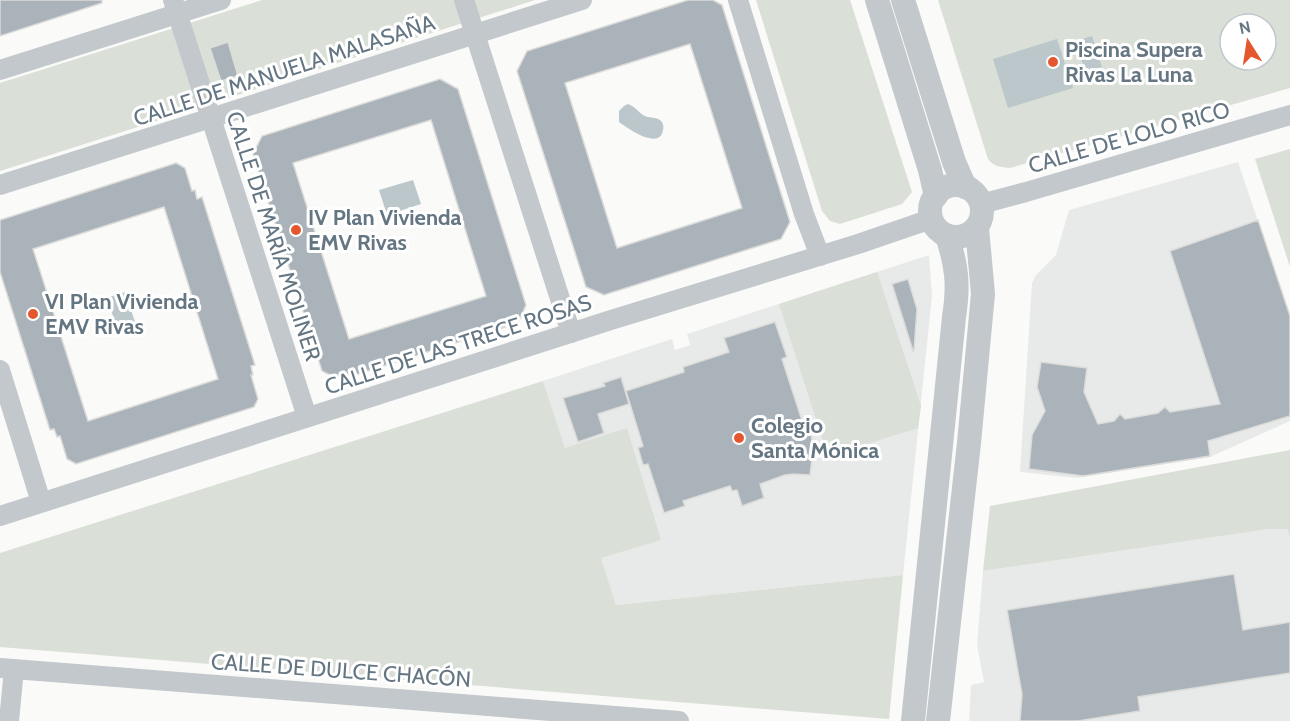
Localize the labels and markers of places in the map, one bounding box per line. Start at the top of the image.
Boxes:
place label: Piscina Supera Rivas La Luna [1065,36,1203,88]
marker: Piscina Supera Rivas La Luna [1046,55,1060,69]
place label: IV Plan Vivienda EMV Rivas [308,204,462,256]
marker: IV Plan Vivienda EMV Rivas [289,223,303,237]
place label: VI Plan Vivienda EMV Rivas [45,288,199,340]
marker: VI Plan Vivienda EMV Rivas [26,307,40,321]
place label: Colegio Santa Mónica [751,412,879,464]
marker: Colegio Santa Mónica [732,431,746,445]

